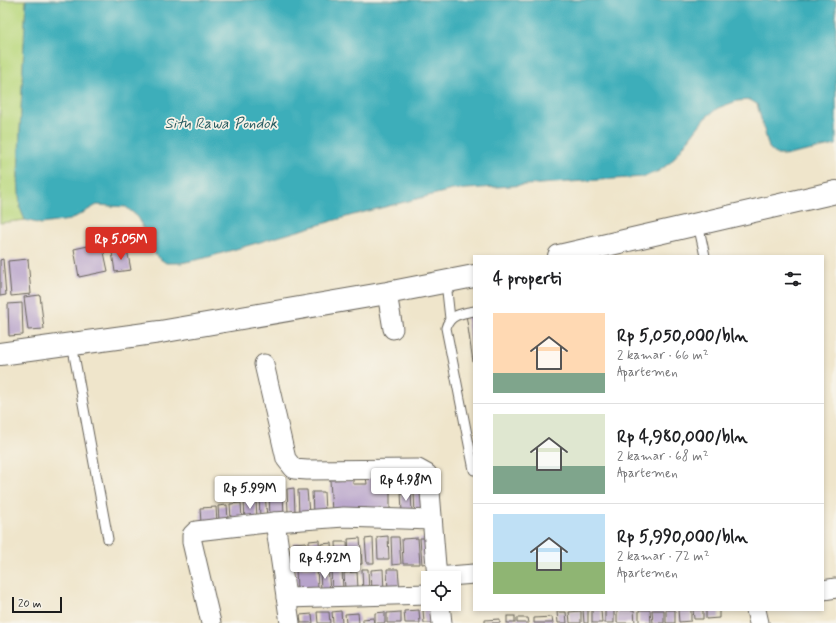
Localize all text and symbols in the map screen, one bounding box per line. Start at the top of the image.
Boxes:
water label: Situ Rawa Pondok [165,114,278,134]
pin: Rp 5.05M [80,227,162,261]
text: Rp 5.05M [95,231,147,248]
text: 4 properti [493,268,561,290]
icon: filters [782,268,804,290]
text: Rp 5,050,000/bln [617,325,748,347]
icon: home [525,329,573,377]
text: 2 kamar · 66 m² [617,347,709,364]
text: Apartemen [617,364,678,381]
text: Rp 4,980,000/bln [617,426,748,448]
icon: home [525,430,573,478]
text: 2 kamar · 68 m² [617,448,708,465]
text: Apartemen [617,465,678,482]
pin: Rp 4.98M [365,468,447,502]
text: Rp 4.98M [380,472,432,489]
pin: Rp 5.99M [209,476,291,510]
text: Rp 5.99M [224,480,276,497]
text: Rp 5,990,000/bln [617,526,748,548]
icon: home [525,530,573,578]
pin: Rp 4.92M [284,546,366,580]
text: 2 kamar · 72 m² [617,548,709,565]
text: Rp 4.92M [299,550,351,567]
text: Apartemen [617,565,678,582]
map controls [421,571,461,611]
button: locate [421,571,461,611]
scale bar [12,595,62,614]
text: 20 m [18,597,41,611]

